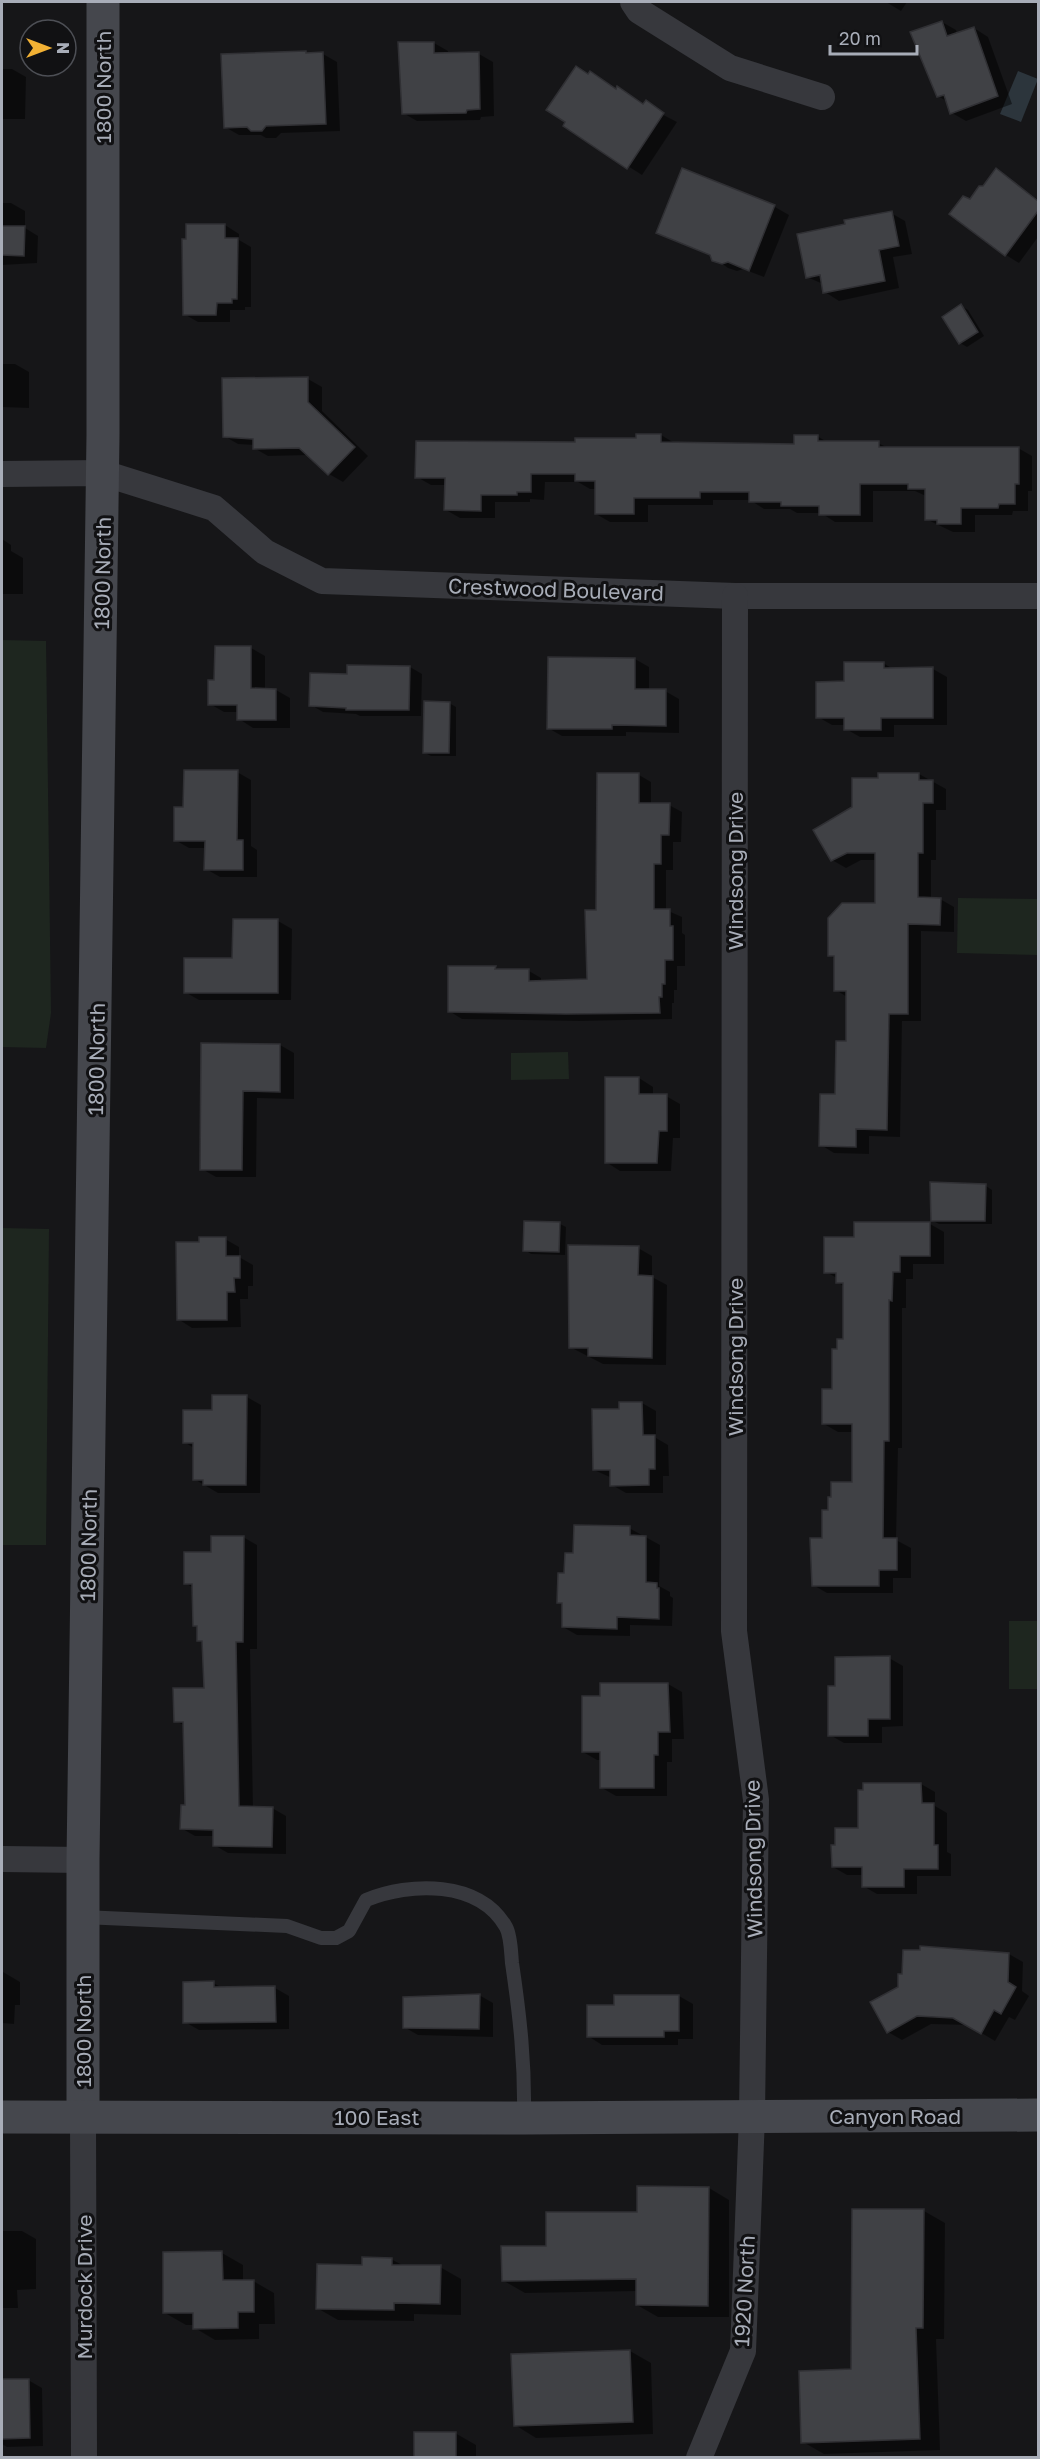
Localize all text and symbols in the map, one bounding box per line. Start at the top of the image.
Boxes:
north arrow [18,18,78,78]
scale bar [830,18,917,56]
text: 20 m [839,27,881,49]
street label: 1800 North [90,31,116,143]
text: N [53,42,73,54]
street label: 1800 North [88,516,116,630]
street label: Crestwood Boulevard [448,572,664,606]
street label: Windsong Drive [722,792,748,950]
street label: 1800 North [82,1002,110,1116]
street label: Windsong Drive [722,1278,748,1436]
street label: 1800 North [74,1488,102,1602]
street label: Windsong Drive [739,1780,767,1938]
street label: 1800 North [70,1975,96,2087]
street label: Canyon Road [829,2103,961,2129]
street label: 100 East [334,2104,420,2130]
street label: Murdock Drive [71,2215,97,2359]
street label: 1920 North [728,2234,760,2348]

